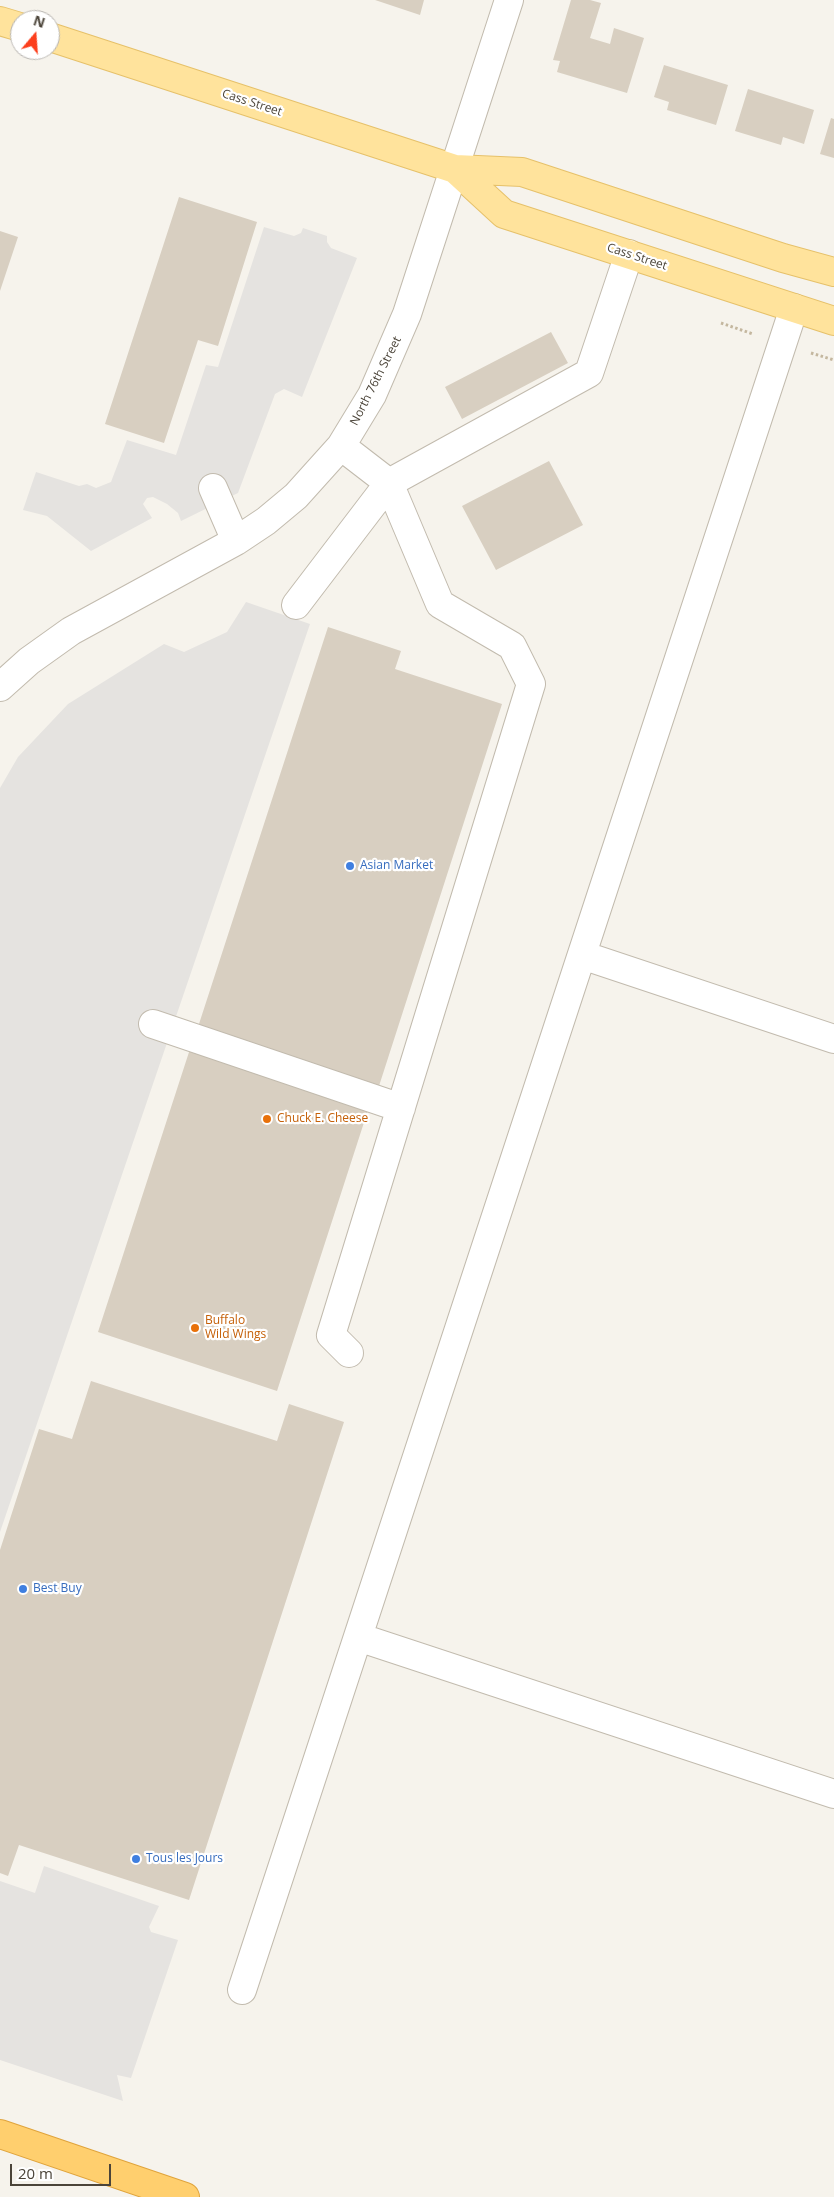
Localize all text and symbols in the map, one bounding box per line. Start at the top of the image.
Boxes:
north arrow [10,10,60,60]
text: N [31,10,48,32]
street label: Cass Street [220,87,284,119]
street label: Cass Street [605,241,669,273]
street label: North 76th Street [347,334,405,428]
place label: Asian Market [360,859,433,873]
marker: Asian Market [344,860,356,872]
place label: Chuck E. Cheese [277,1112,368,1126]
marker: Chuck E. Cheese [261,1113,273,1125]
place label: Buffalo Wild Wings [205,1314,266,1342]
marker: Buffalo Wild Wings [189,1322,201,1334]
place label: Best Buy [33,1582,82,1596]
marker: Best Buy [17,1583,29,1595]
place label: Tous les Jours [146,1852,223,1866]
marker: Tous les Jours [130,1853,142,1865]
scale bar [12,2154,114,2186]
text: 20 m [18,2163,53,2183]

